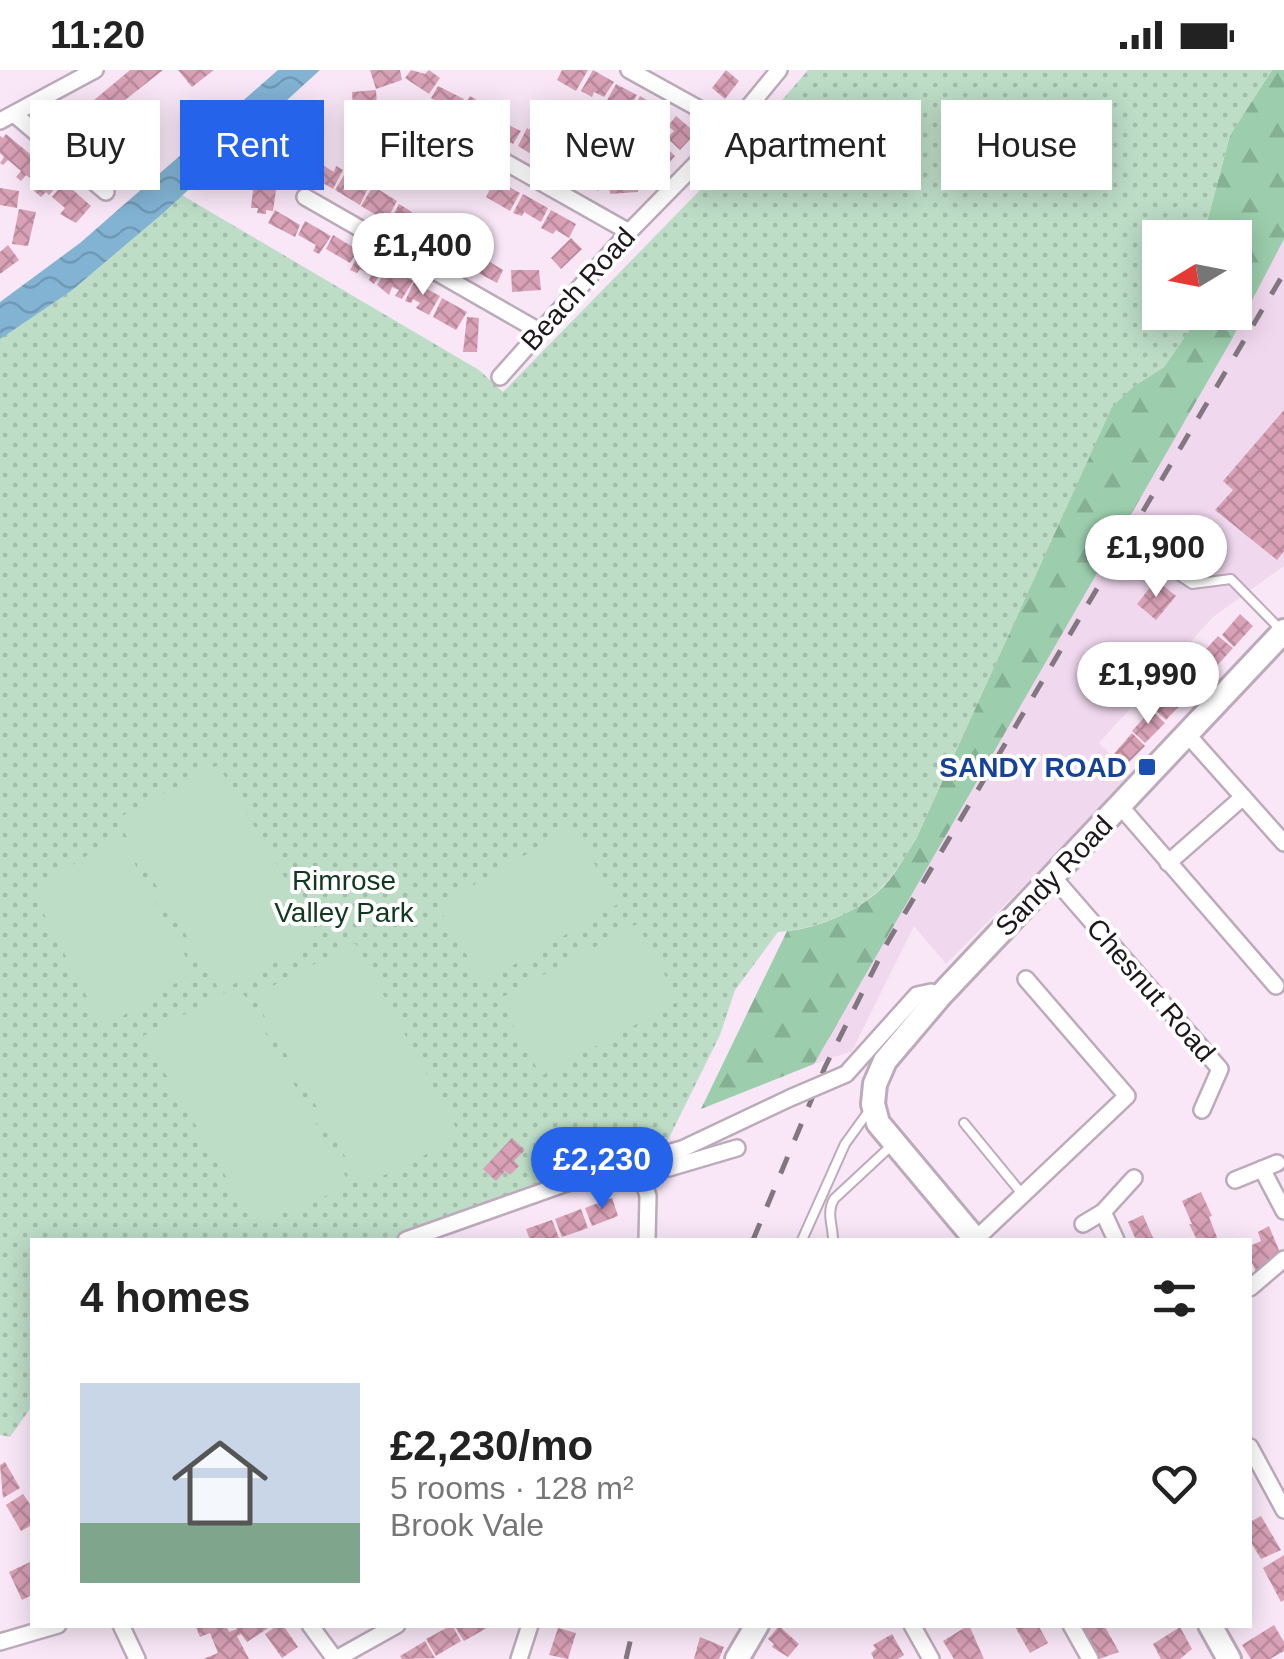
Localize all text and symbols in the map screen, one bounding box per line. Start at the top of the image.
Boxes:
text: 11:20 [50,14,145,56]
chip: Buy [30,100,160,190]
chip: Rent [180,100,324,190]
chip: Filters [344,100,510,190]
chip: New [530,100,670,190]
chip: Apartment [690,100,921,190]
chip: House [941,100,1112,190]
pin: £1,400 [342,213,504,298]
north arrow [1142,220,1252,330]
map controls [1142,220,1252,330]
street label: Beach Road [515,221,641,357]
text: £1,400 [374,227,472,263]
pin: £1,900 [1075,515,1237,600]
text: £1,900 [1107,529,1205,565]
pin: £1,990 [1067,642,1229,727]
text: £1,990 [1099,656,1197,692]
place label: SANDY ROAD [939,752,1127,783]
marker: SANDY ROAD [1136,756,1158,778]
street label: Sandy Road [989,810,1119,942]
park label: Rimrose Valley Park [274,865,415,928]
street label: Chesnut Road [1081,912,1221,1068]
pin: £2,230 [521,1127,683,1212]
text: £2,230 [553,1141,651,1177]
icon: filters [1147,1271,1202,1326]
text: 4 homes [80,1274,250,1321]
text: £2,230/mo [390,1422,593,1469]
icon: home [160,1423,280,1543]
icon: heart [1147,1456,1202,1511]
text: 5 rooms · 128 m² [390,1470,634,1506]
text: Brook Vale [390,1507,544,1543]

